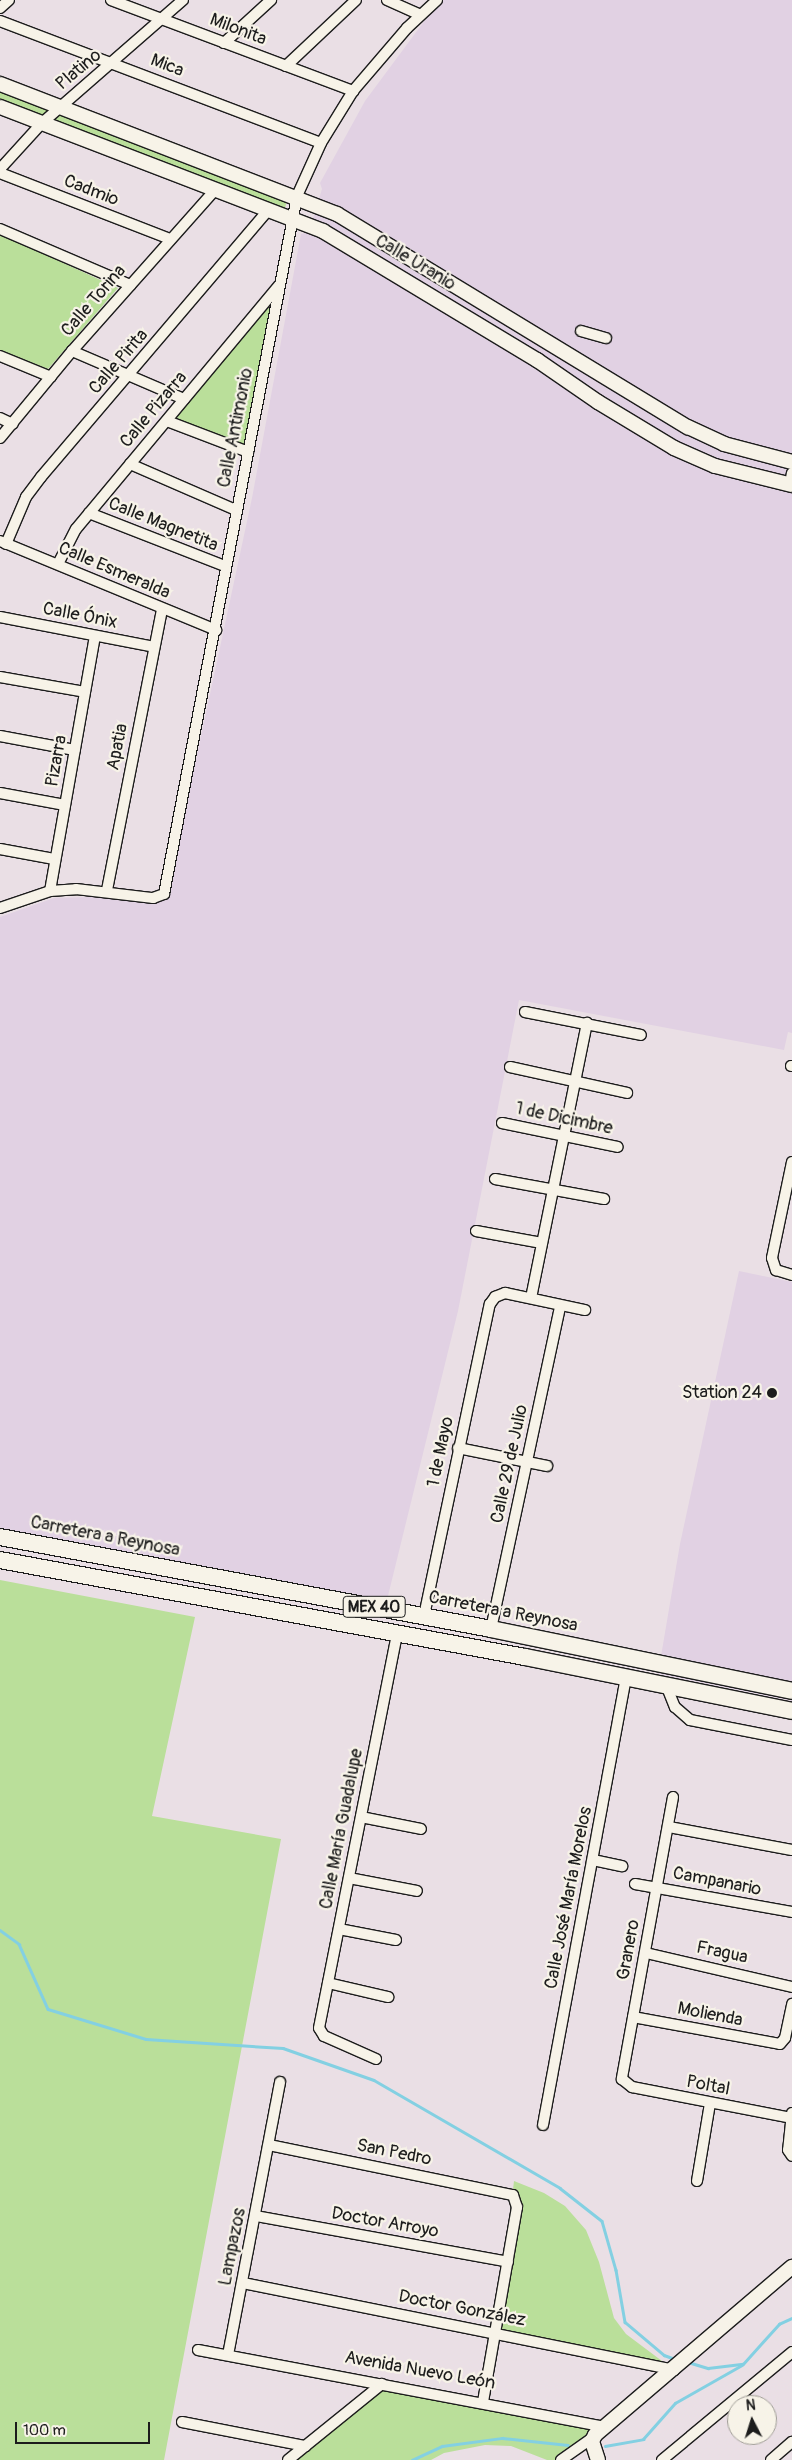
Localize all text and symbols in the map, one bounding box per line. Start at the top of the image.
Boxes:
street label: Milonita [207,9,269,51]
street label: Platino [52,45,106,95]
street label: Mica [147,50,187,82]
street label: Cadmio [60,171,122,211]
street label: Calle Uranio [371,231,459,295]
street label: Calle Torina [57,261,131,341]
street label: Calle Pirita [85,325,153,399]
street label: Calle Pizarra [116,367,192,453]
street label: Calle Antimonio [214,367,258,489]
street label: Calle Magnetita [105,493,221,557]
street label: Calle Esmeralda [55,538,173,604]
street label: Calle Ónix [41,598,119,634]
street label: Apatia [103,722,133,772]
street label: Pizarra [42,733,72,789]
street label: 1 de Dicimbre [513,1098,615,1140]
place label: Station 24 [682,1382,762,1404]
marker: Station 24 [766,1387,778,1399]
street label: Calle 29 de Julio [487,1403,533,1525]
street label: 1 de Mayo [423,1415,459,1489]
street label: Carretera a Reynosa [29,1512,181,1562]
street label: Carretera a Reynosa [427,1587,579,1637]
road number: MEX 40 [342,1594,406,1620]
street label: Calle María Guadalupe [316,1747,368,1911]
street label: Calle José María Morelos [541,1805,597,1991]
street label: Campanario [671,1863,763,1901]
street label: Granero [613,1918,645,1982]
street label: Fragua [694,1937,750,1969]
street label: Molienda [676,1998,744,2032]
street label: Poltal [684,2071,732,2101]
street label: San Pedro [355,2135,433,2171]
street label: Doctor Arroyo [330,2203,440,2243]
street label: Lampazos [215,2206,251,2288]
street label: Doctor González [396,2286,528,2332]
street label: Avenida Nuevo León [343,2347,497,2395]
north arrow [727,2395,777,2445]
text: N [745,2397,756,2414]
scale bar [18,2412,152,2444]
text: 100 m [23,2421,66,2440]

